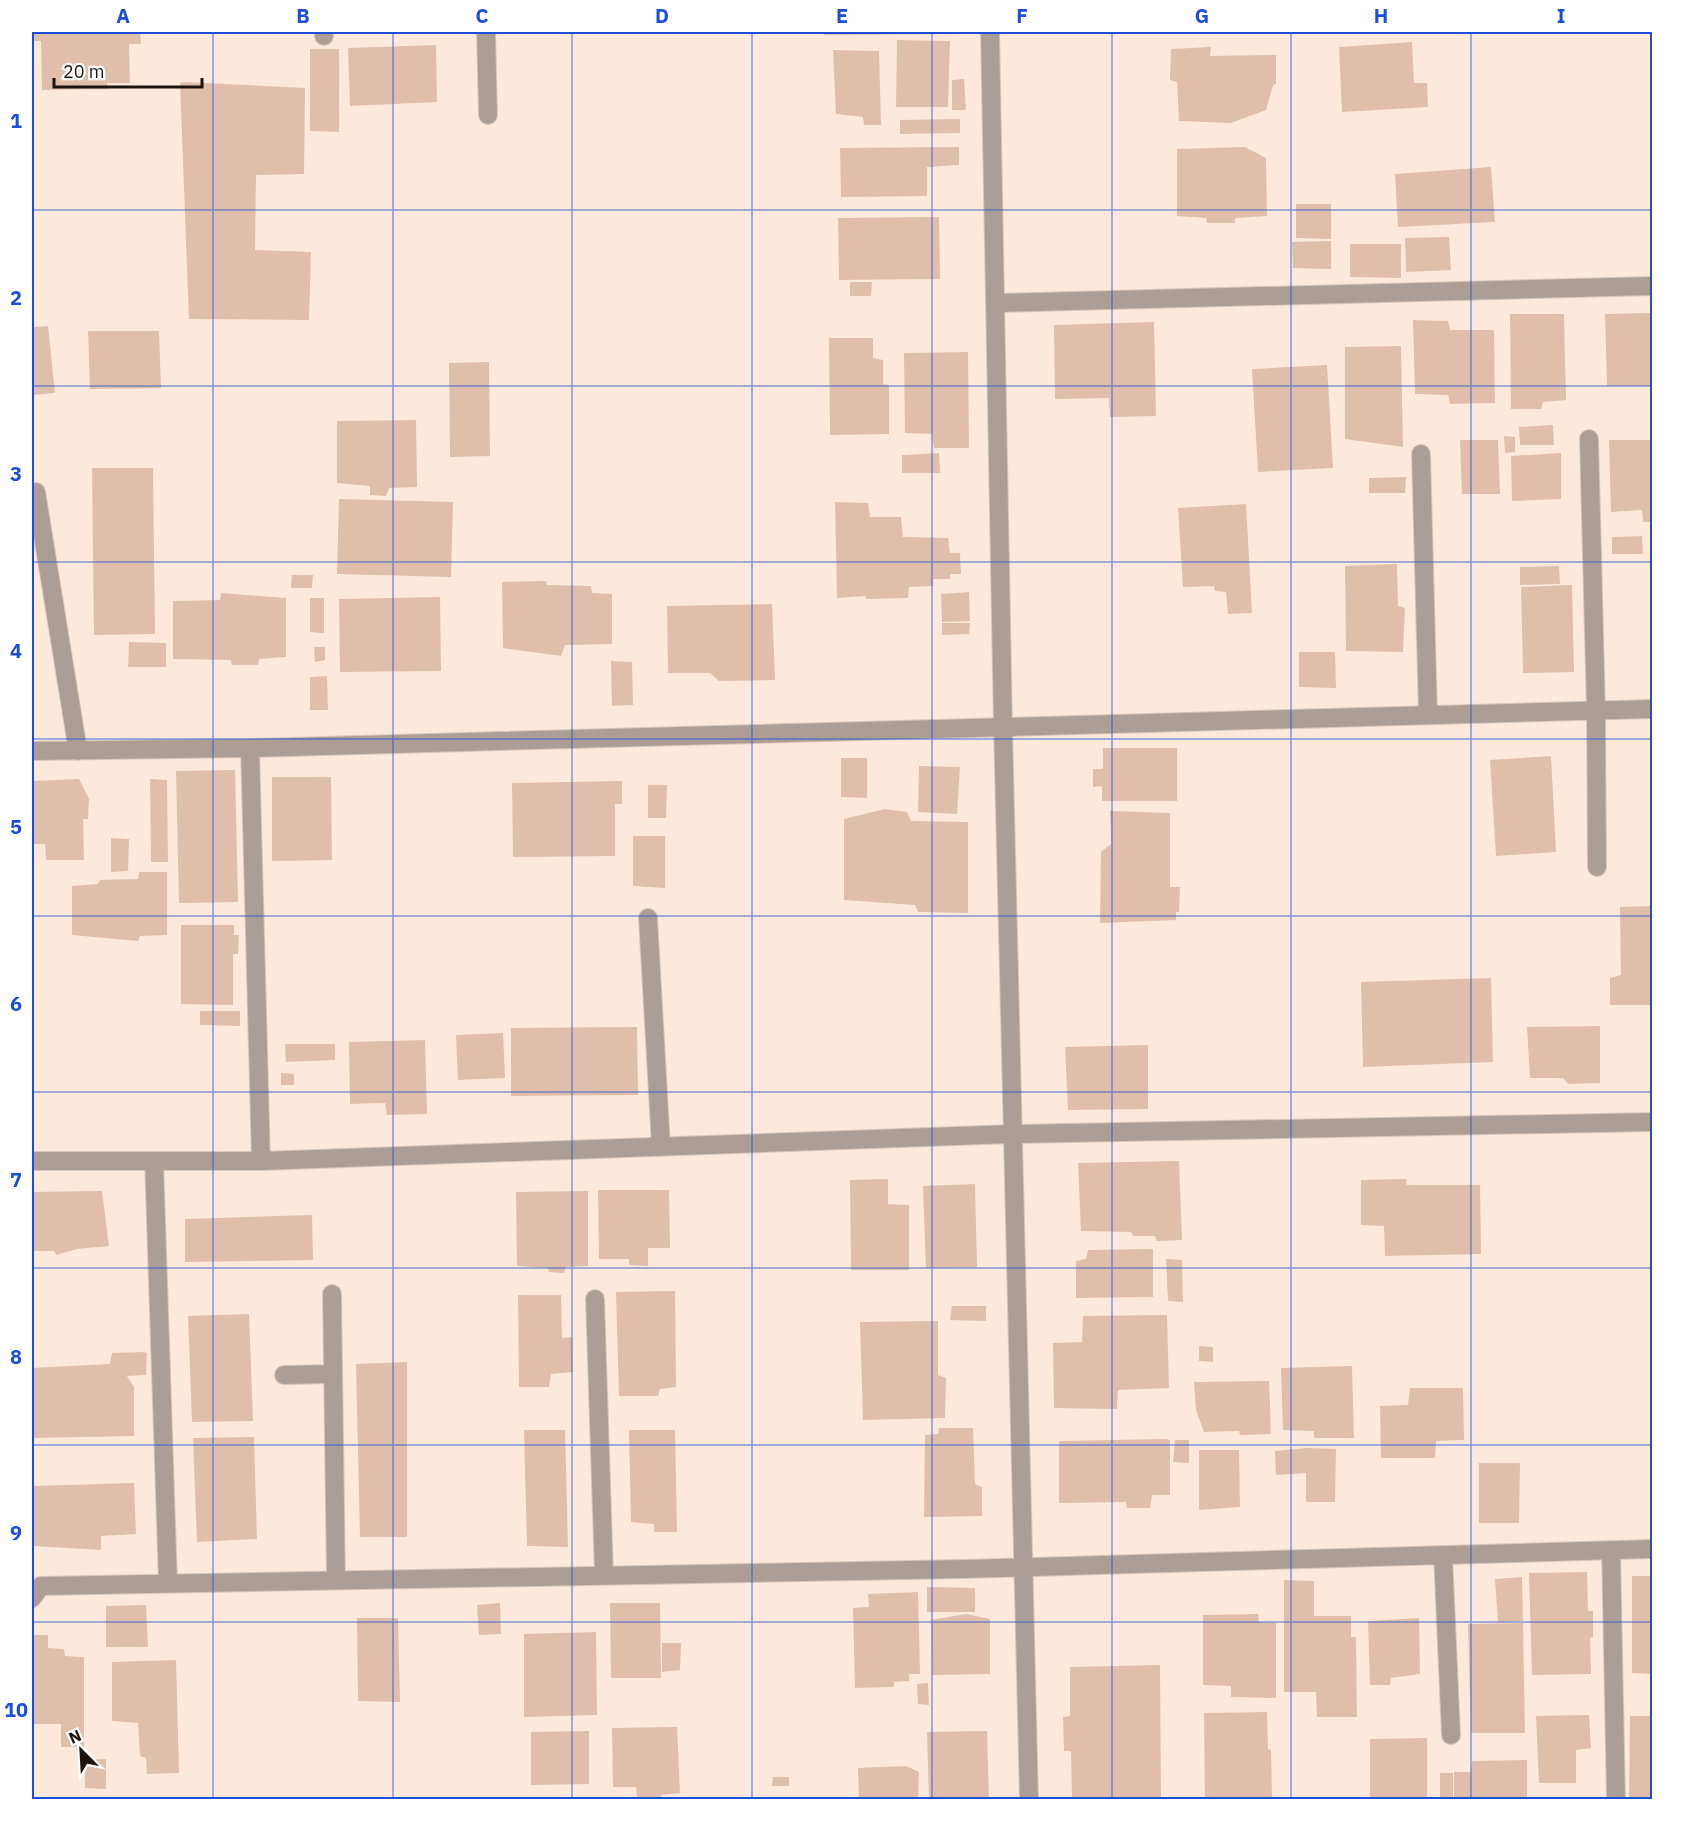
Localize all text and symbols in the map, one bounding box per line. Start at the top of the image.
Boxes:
text: A [116,2,130,29]
text: B [296,2,310,29]
text: C [475,2,489,29]
text: D [655,2,669,29]
text: E [836,2,848,29]
text: F [1016,2,1028,29]
text: G [1195,2,1209,29]
text: H [1374,2,1388,29]
text: I [1557,2,1565,29]
scale bar [54,51,202,89]
text: 20 m [63,60,105,83]
text: 1 [10,107,22,134]
text: 2 [10,284,22,311]
text: 3 [10,460,22,487]
text: 4 [10,637,22,664]
text: 5 [10,813,22,840]
text: 6 [10,990,22,1017]
text: 7 [10,1166,22,1193]
text: 8 [10,1343,22,1370]
text: 9 [10,1519,22,1546]
text: 10 [4,1696,28,1723]
north arrow [51,1720,111,1780]
text: N [66,1725,84,1748]

